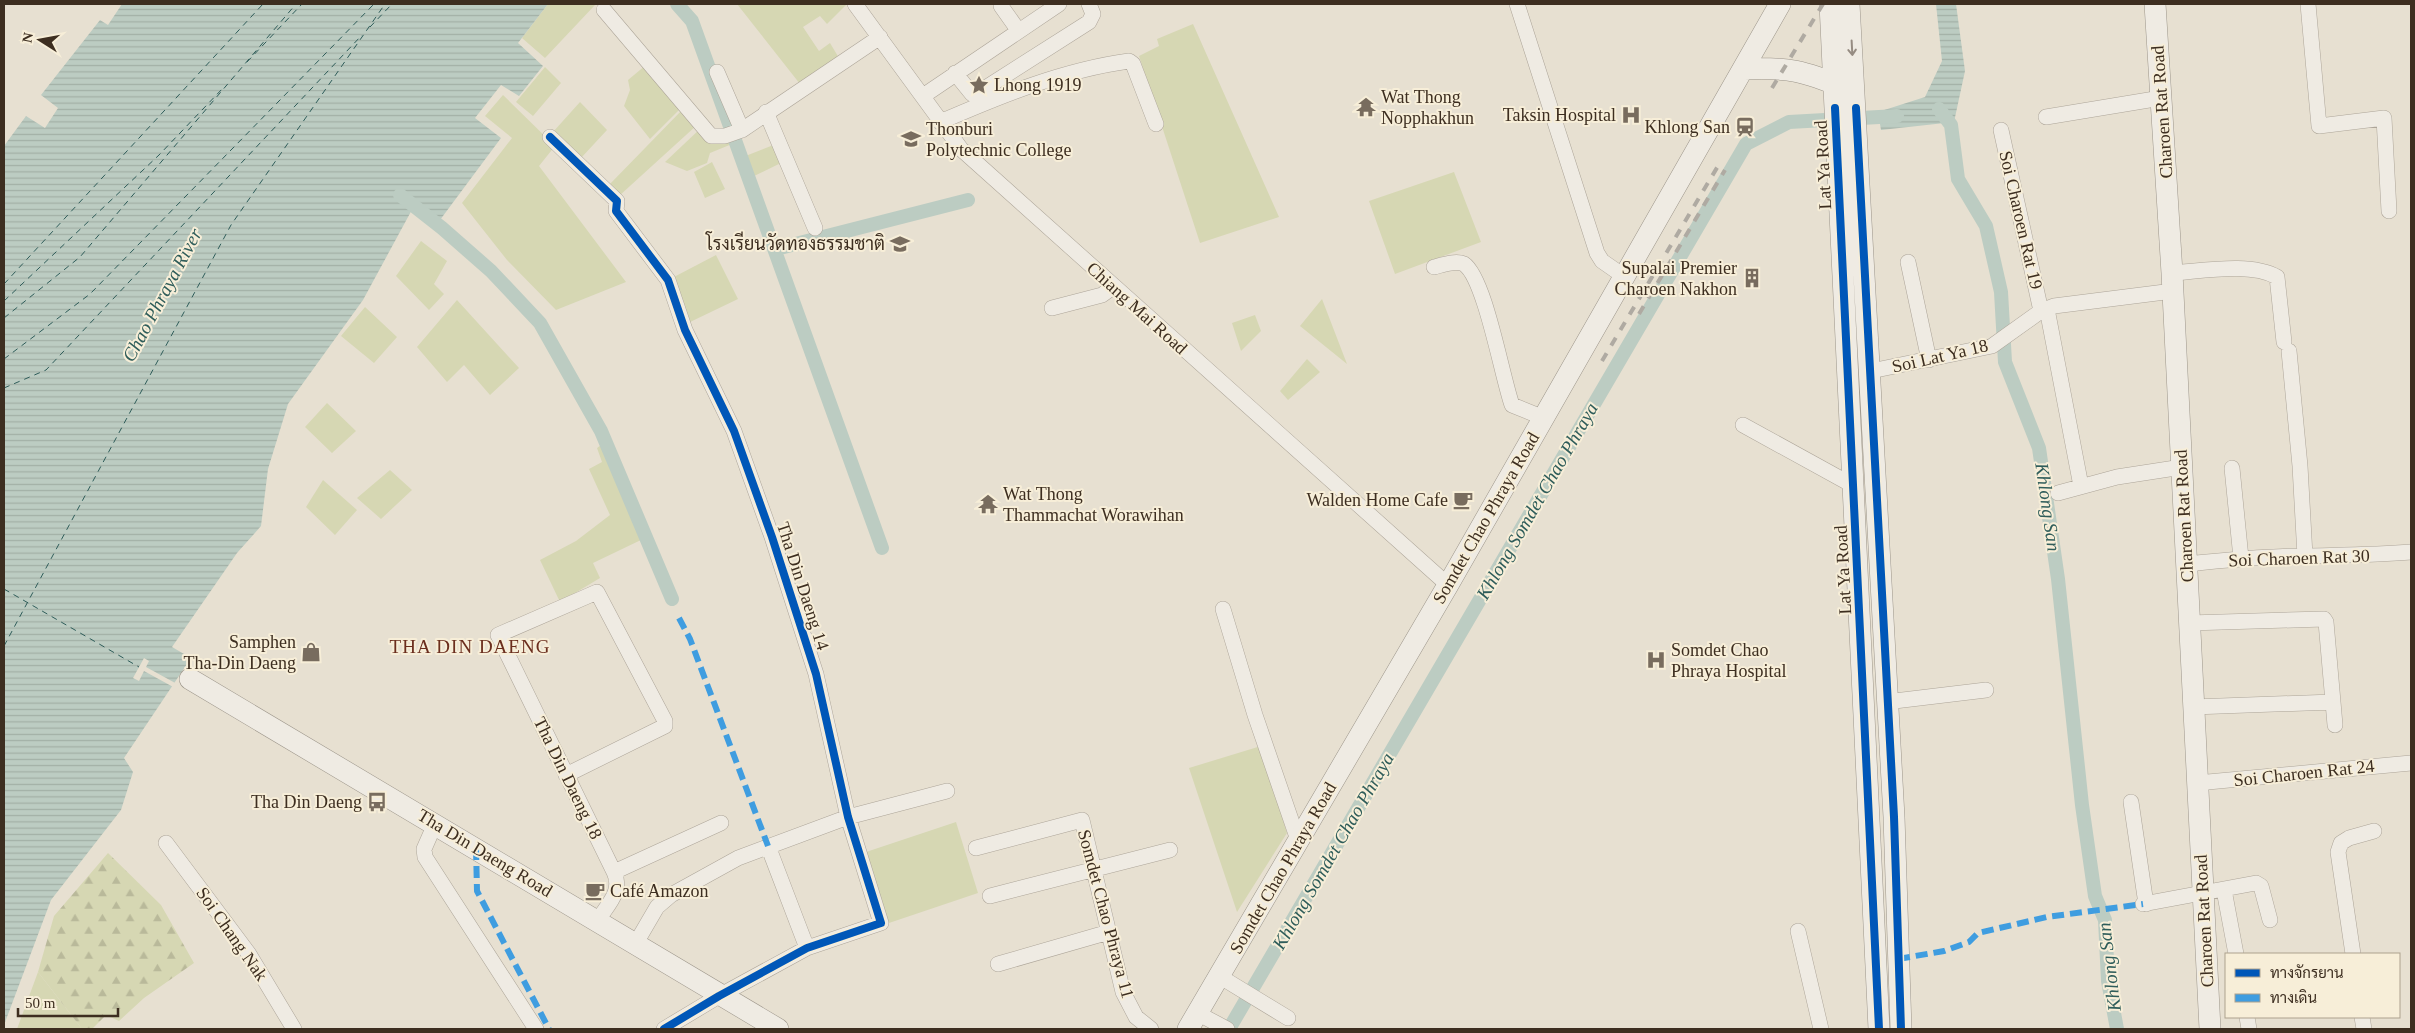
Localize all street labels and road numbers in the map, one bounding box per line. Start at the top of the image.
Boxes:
street label: Charoen Rat Road [2147,45,2177,179]
street label: Lat Ya Road [1811,120,1835,210]
street label: Soi Charoen Rat 19 [1995,149,2047,291]
street label: Chiang Mai Road [1083,258,1191,358]
street label: Soi Lat Ya 18 [1890,335,1990,377]
street label: Somdet Chao Phraya Road [1429,429,1543,607]
street label: Charoen Rat Road [2171,449,2197,583]
street label: Tha Din Daeng 14 [773,519,833,653]
street label: Lat Ya Road [1831,525,1855,615]
street label: Soi Charoen Rat 30 [2228,546,2370,570]
street label: Tha Din Daeng 18 [530,714,606,842]
street label: Soi Charoen Rat 24 [2233,756,2375,790]
street label: Somdet Chao Phraya Road [1226,779,1340,957]
street label: Tha Din Daeng Road [414,805,556,901]
street label: Somdet Chao Phraya 11 [1074,827,1138,1001]
street label: Charoen Rat Road [2191,854,2217,988]
street label: Soi Chang Nak [192,883,272,985]

